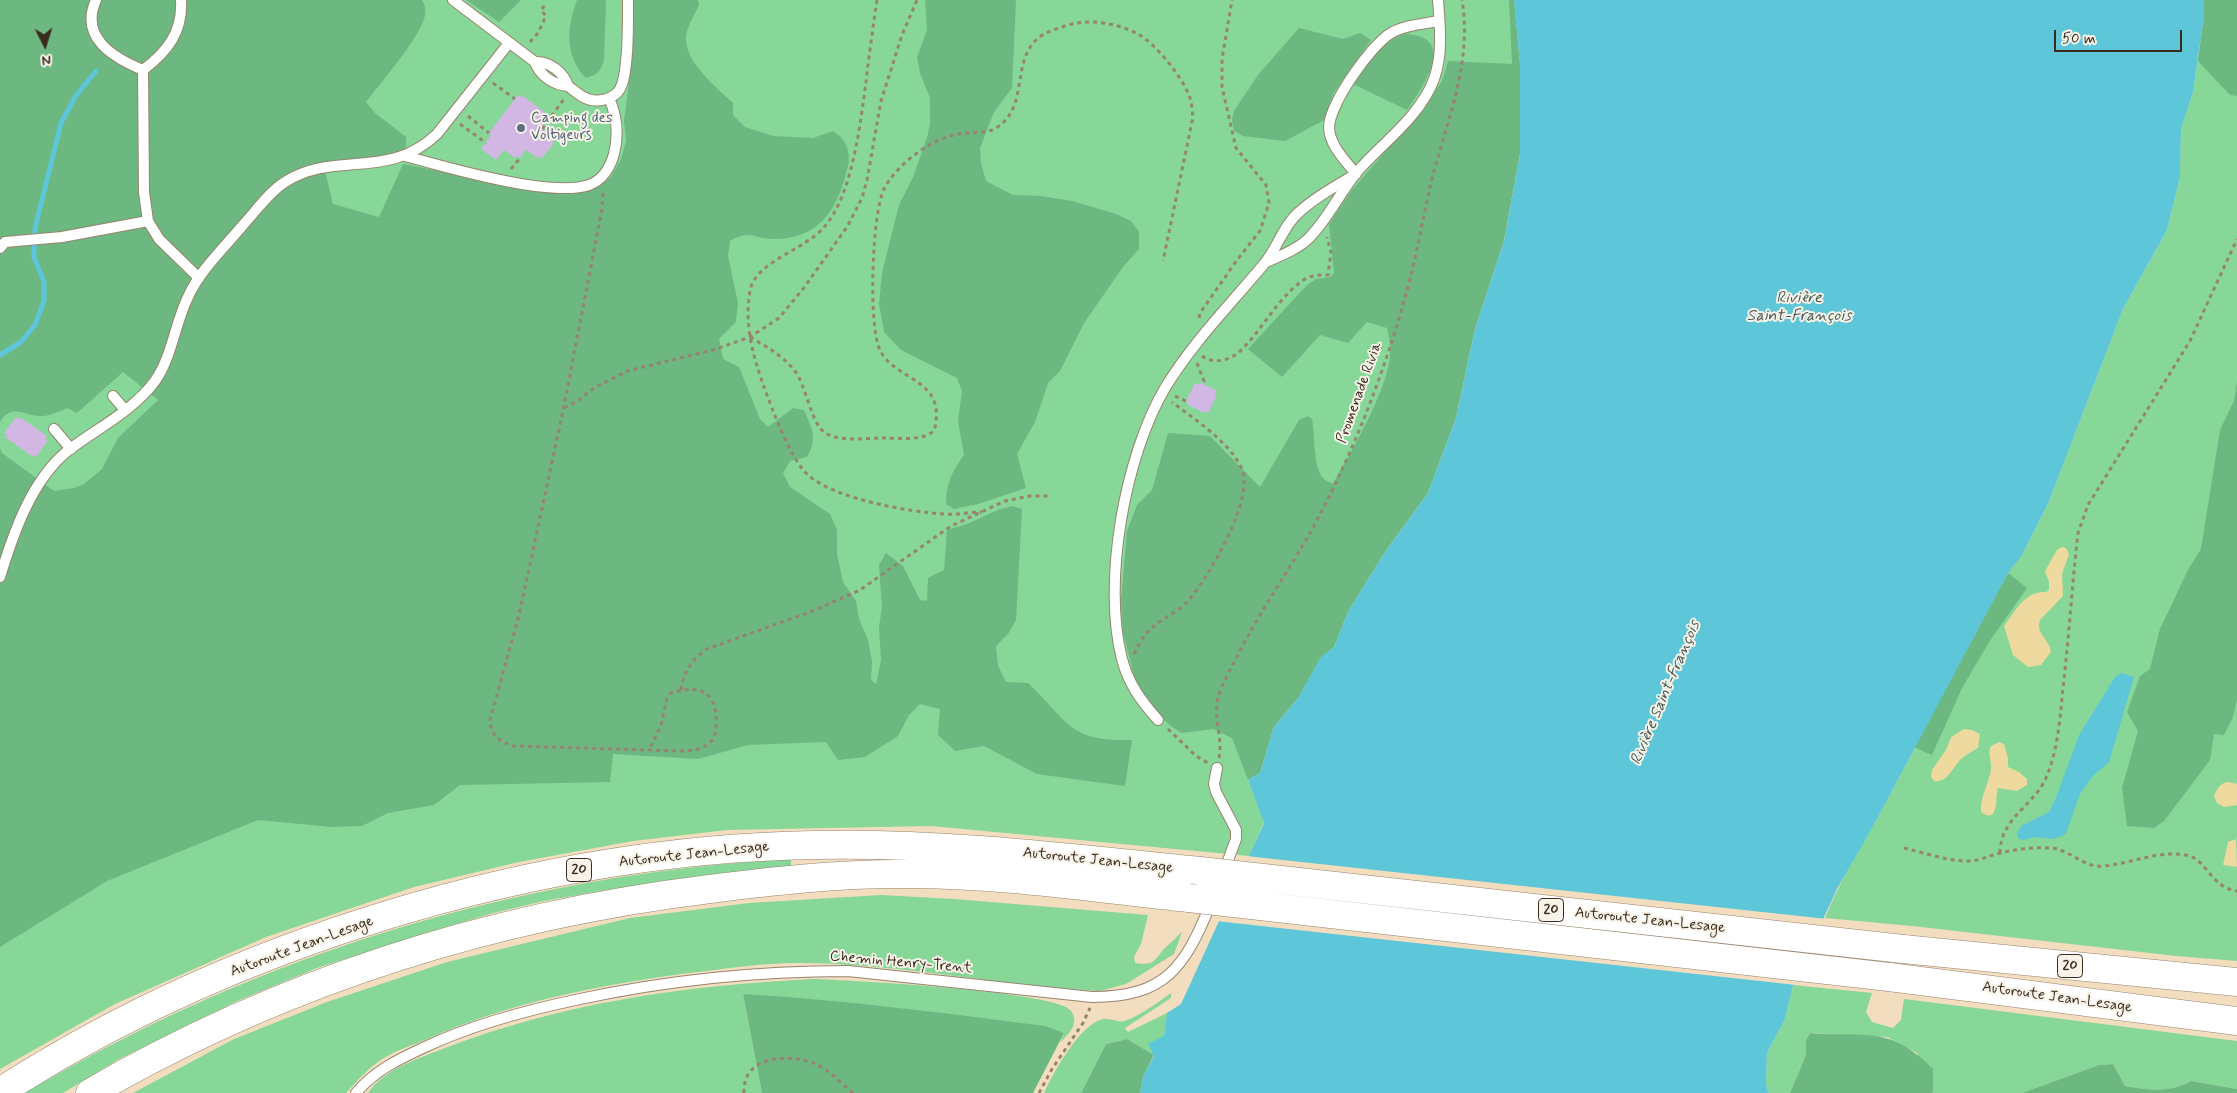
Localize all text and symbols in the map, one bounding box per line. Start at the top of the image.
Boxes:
north arrow [20,20,70,70]
scale bar [2057,20,2184,52]
text: 50 m [2062,29,2096,49]
text: N [41,51,52,69]
place label: Camping des Voltigeurs [531,110,613,145]
marker: Camping des Voltigeurs [515,122,527,134]
water label: Rivière Saint-François [1747,289,1851,327]
street label: Promenade Rivia [1333,340,1387,446]
water label: Rivière Saint-François [1627,618,1705,768]
street label: Autoroute Jean-Lesage [618,838,770,872]
street label: Autoroute Jean-Lesage [1022,844,1174,878]
road number: 20 [566,858,592,882]
road number: 20 [1538,898,1564,922]
street label: Autoroute Jean-Lesage [1574,904,1726,938]
street label: Autoroute Jean-Lesage [228,913,376,981]
street label: Chemin Henry-Trent [829,948,973,978]
road number: 20 [2058,954,2082,978]
street label: Autoroute Jean-Lesage [1981,979,2133,1017]

